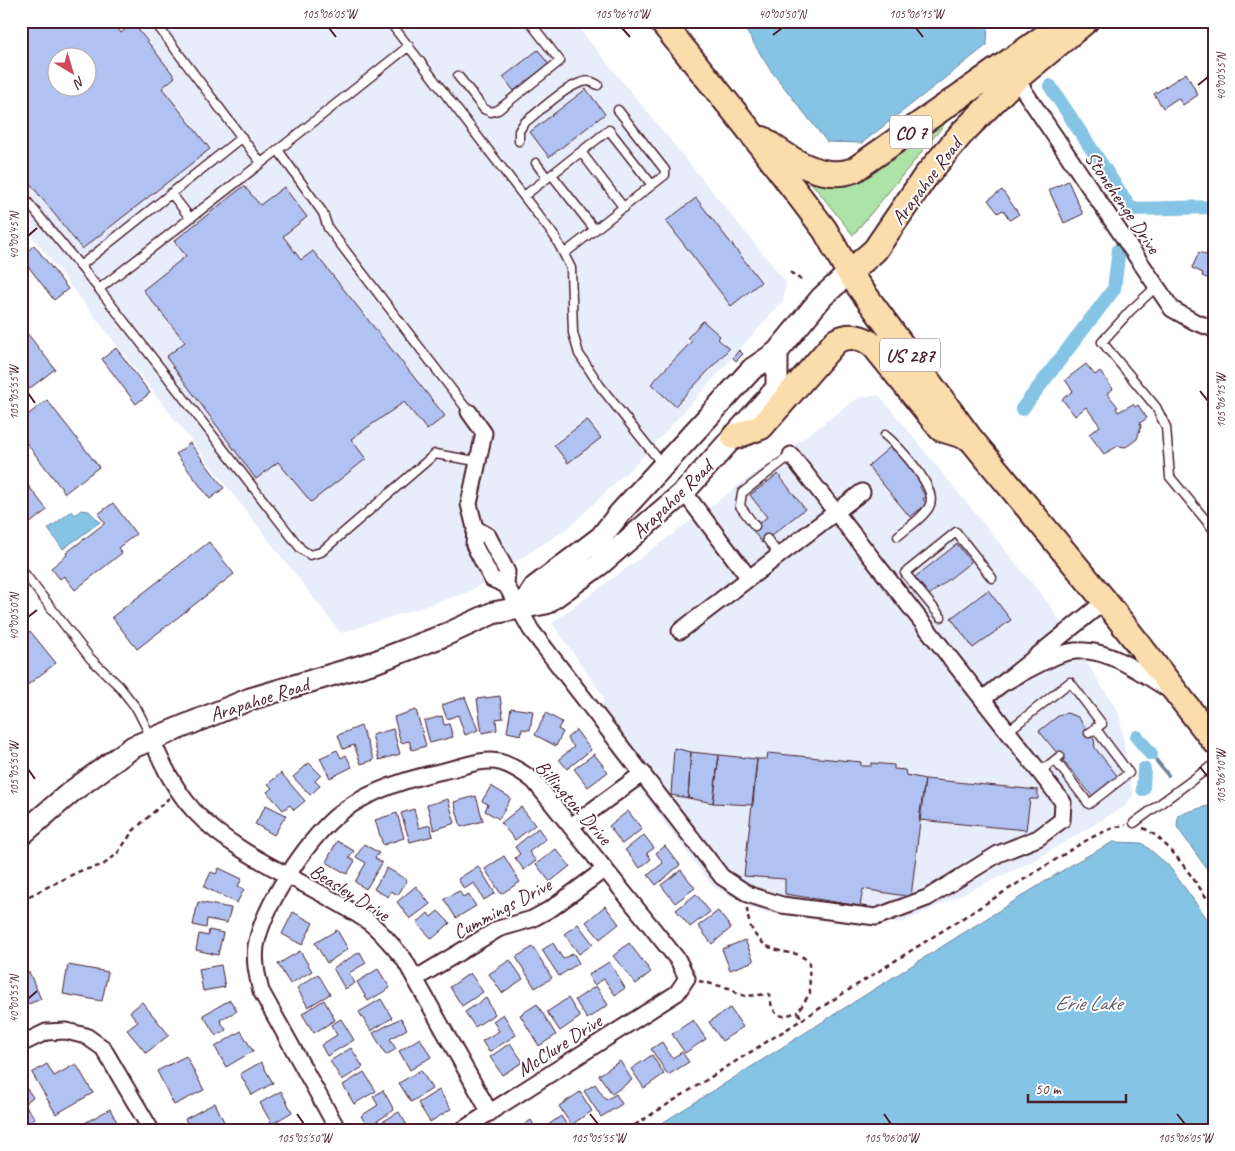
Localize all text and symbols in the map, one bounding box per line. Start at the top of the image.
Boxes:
text: 105°06'05"W [302,6,358,22]
text: 105°06'10"W [595,6,651,22]
text: 40°00'50"N [758,6,807,22]
text: 105°06'15"W [889,6,945,22]
north arrow [48,48,98,98]
text: 40°00'55"N [1213,52,1229,101]
text: N [69,72,88,93]
road number: CO 7 [890,115,932,148]
street label: Arapahoe Road [886,130,969,230]
street label: Stonehenge Drive [1079,146,1167,259]
text: 40°00'45"N [6,211,22,260]
road number: US 287 [880,338,940,372]
text: 105°05'55"W [6,364,22,420]
text: 105°06'15"W [1213,372,1229,428]
street label: Arapahoe Road [627,453,720,544]
text: 40°00'50"N [6,592,22,641]
street label: Arapahoe Road [207,671,315,727]
text: 105°05'50"W [6,740,22,796]
text: 105°06'10"W [1213,748,1229,804]
street label: Billington Drive [530,755,618,851]
street label: Beasley Drive [305,858,395,927]
street label: Cummings Drive [449,871,557,945]
text: 40°00'55"N [6,974,22,1023]
water label: Erie Lake [1055,990,1125,1016]
street label: McClure Drive [512,1008,608,1082]
scale bar [1028,1071,1125,1103]
text: 50 m [1035,1080,1062,1099]
text: 105°05'50"W [277,1130,333,1146]
text: 105°05'55"W [571,1130,627,1146]
text: 105°06'00"W [864,1130,920,1146]
text: 105°06'05"W [1158,1130,1214,1146]

